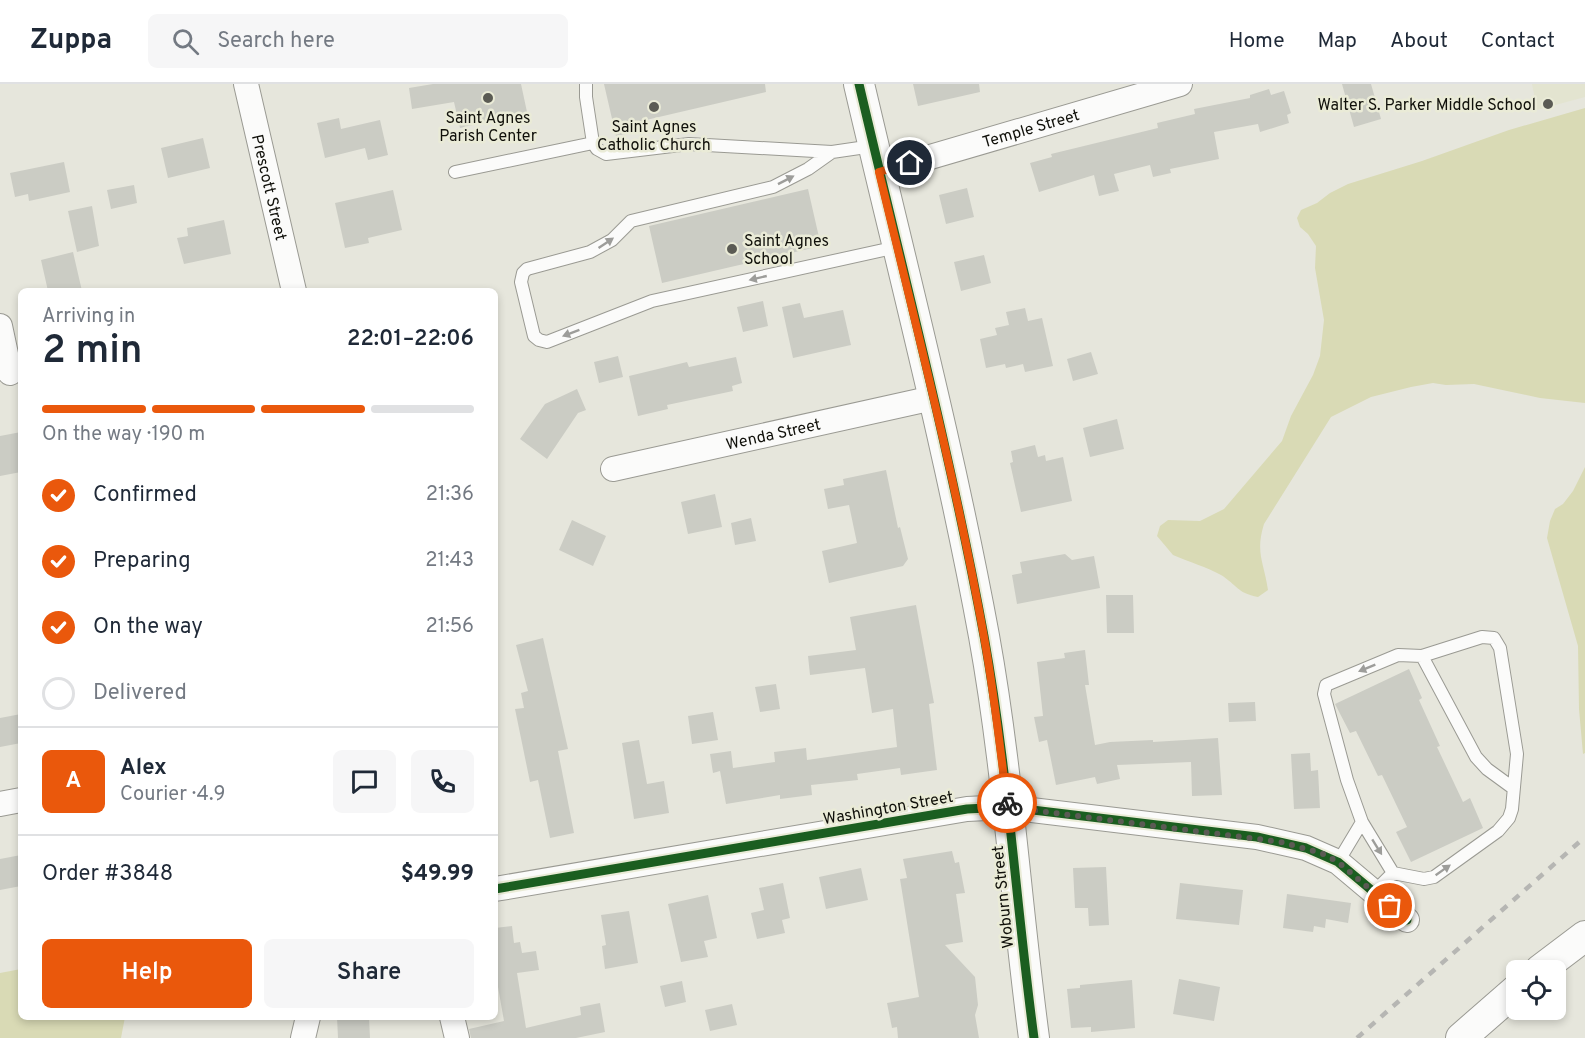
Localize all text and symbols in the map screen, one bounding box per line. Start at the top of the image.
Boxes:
search box [148,14,568,68]
text: Zuppa [30,23,112,59]
icon: search [169,25,202,58]
text: Search here [217,28,335,55]
text: Home [1229,28,1285,55]
text: Map [1318,28,1357,55]
text: About [1390,28,1448,55]
text: Contact [1481,28,1555,55]
marker: Saint Agnes Parish Center [481,91,495,105]
place label: Walter S. Parker Middle School [1317,96,1536,116]
marker: Walter S. Parker Middle School [1541,97,1555,111]
marker: Saint Agnes Catholic Church [647,100,661,114]
street label: Temple Street [980,106,1082,153]
place label: Saint Agnes Parish Center [439,109,537,147]
place label: Saint Agnes Catholic Church [597,118,711,156]
street label: Prescott Street [246,133,290,243]
pin [884,137,935,188]
icon: home [893,146,926,179]
one-way arrow [778,175,795,185]
place label: Saint Agnes School [744,232,829,270]
one-way arrow [598,238,614,249]
marker: Saint Agnes School [725,242,739,256]
one-way arrow [748,273,767,283]
text: Arriving in [42,304,135,330]
text: 22:01–22:06 [347,326,474,353]
text: 2 min [42,328,143,377]
one-way arrow [562,329,580,338]
street label: Wenda Street [724,415,823,456]
text: On the way · 190 m [42,422,205,448]
icon: check [42,479,75,512]
text: Confirmed [93,482,197,509]
text: 21:36 [426,482,474,508]
icon: check [42,545,75,578]
text: Preparing [93,548,191,575]
text: 21:43 [425,548,474,574]
icon: check [42,611,75,644]
text: On the way [93,614,203,641]
text: 21:56 [425,614,474,640]
one-way arrow [1357,663,1375,673]
text: Delivered [93,680,187,707]
button: chat [333,750,396,813]
button: phone [411,750,474,813]
text: Alex [120,755,167,782]
text: A [66,768,81,795]
courier [977,773,1037,833]
text: Courier · 4.9 [120,782,225,808]
icon: bike [991,787,1024,820]
street label: Washington Street [822,788,955,830]
one-way arrow [1372,839,1383,855]
street label: Woburn Street [989,844,1019,949]
text: Order #3848 [42,861,173,888]
text: $49.99 [401,861,474,888]
one-way arrow [1434,864,1450,876]
pin [1364,880,1415,931]
icon: bag [1373,889,1406,922]
button: Help [42,939,252,1008]
button: Share [264,939,474,1008]
map controls [1506,960,1566,1020]
button: locate [1506,960,1566,1020]

